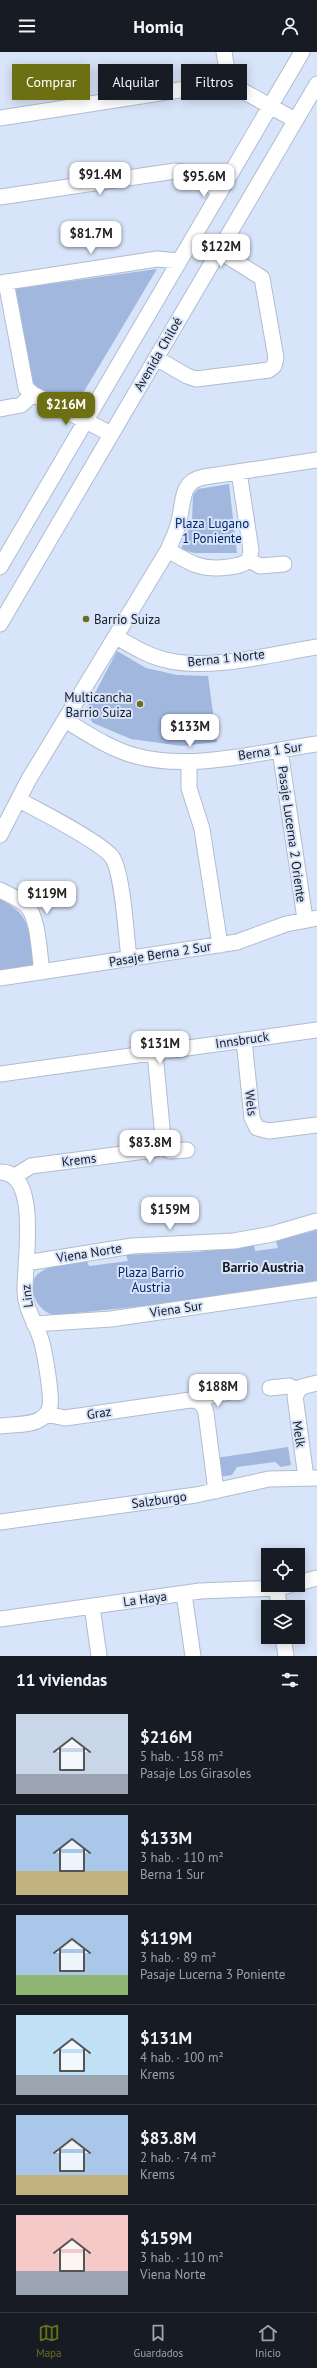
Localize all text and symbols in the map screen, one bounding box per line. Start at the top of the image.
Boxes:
icon: menu [16,15,38,37]
text: Homiq [133,15,184,38]
icon: person [279,15,301,37]
chip: Comprar [12,64,90,100]
chip: Alquilar [98,64,173,100]
chip: Filtros [181,64,247,100]
pin: $91.4M [67,162,133,196]
pin: $95.6M [171,164,237,198]
text: $91.4M [78,166,122,183]
text: $95.6M [182,168,226,185]
pin: $81.7M [58,221,124,255]
text: $81.7M [69,225,113,242]
pin: $122M [193,234,249,268]
text: $122M [201,238,241,255]
street label: Avenida Chiloé [130,314,186,394]
pin: $216M [38,392,94,426]
text: $216M [46,396,86,413]
park label: Plaza Lugano 1 Poniente [175,515,249,547]
place label: Barrio Suiza [94,611,160,628]
marker: Barrio Suiza [81,614,91,624]
street label: Berna 1 Norte [187,645,265,671]
place label: Multicancha Barrio Suiza [64,689,132,721]
marker: Multicancha Barrio Suiza [135,699,145,709]
pin: $133M [162,714,218,748]
text: $133M [170,718,210,735]
street label: Berna 1 Sur [237,738,304,764]
street label: Pasaje Lucerna 2 Oriente [274,765,310,903]
pin: $119M [19,881,75,915]
text: $119M [27,885,67,902]
street label: Pasaje Berna 2 Sur [108,937,213,970]
street label: Innsbruck [214,1028,271,1052]
pin: $131M [132,1031,188,1065]
text: $131M [140,1035,180,1052]
street label: Wels [241,1089,261,1117]
pin: $83.8M [117,1130,183,1164]
text: $83.8M [128,1134,172,1151]
street label: Krems [61,1149,97,1171]
pin: $159M [142,1197,198,1231]
text: $159M [150,1201,190,1218]
street label: Viena Norte [54,1239,123,1267]
district label: Barrio Austria [222,1258,304,1276]
park label: Plaza Barrio Austria [118,1264,184,1296]
street label: Linz [17,1283,37,1309]
street label: Viena Sur [148,1297,204,1321]
pin: $188M [190,1374,246,1408]
text: $188M [198,1378,238,1395]
street label: Graz [86,1403,113,1423]
street label: Melk [288,1419,310,1449]
street label: Salzburgo [130,1488,188,1512]
map controls [261,1548,305,1644]
button: locate [261,1548,305,1592]
street label: La Haya [122,1588,168,1610]
button: layers [261,1600,305,1644]
text: 11 viviendas [16,1669,107,1691]
icon: filters [279,1669,301,1691]
text: $216M [140,1726,192,1748]
icon: home [48,1730,96,1778]
text: 5 hab. · 158 m² [140,1748,224,1765]
text: Pasaje Los Girasoles [140,1765,251,1782]
text: $133M [140,1827,192,1849]
icon: home [48,1831,96,1879]
text: 3 hab. · 110 m² [140,1849,224,1866]
text: Berna 1 Sur [140,1866,205,1883]
text: $119M [140,1927,192,1949]
icon: home [48,1931,96,1979]
text: 3 hab. · 89 m² [140,1949,216,1966]
text: Pasaje Lucerna 3 Poniente [140,1966,285,1983]
text: $131M [140,2027,192,2049]
icon: home [48,2031,96,2079]
text: 4 hab. · 100 m² [140,2049,224,2066]
text: Krems [140,2066,175,2083]
text: $83.8M [140,2127,196,2149]
icon: home [48,2131,96,2179]
text: 2 hab. · 74 m² [140,2149,216,2166]
text: Krems [140,2166,175,2183]
text: $159M [140,2227,192,2249]
icon: home [48,2231,96,2279]
text: 3 hab. · 110 m² [140,2249,224,2266]
text: Viena Norte [140,2266,206,2283]
tab: Mapa [36,2322,62,2360]
tab: Guardados [133,2322,183,2360]
tab: Inicio [255,2322,281,2360]

